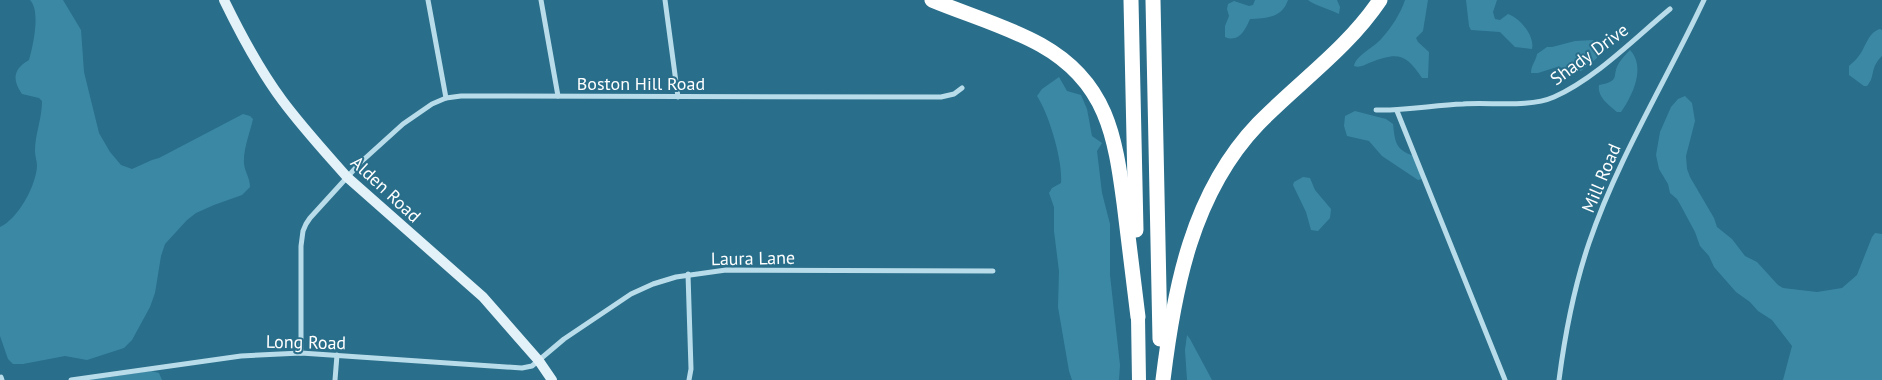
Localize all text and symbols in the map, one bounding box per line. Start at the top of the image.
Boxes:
street label: Shady Drive [1545,18,1633,90]
street label: Boston Hill Road [577,72,705,95]
street label: Mill Road [1576,140,1626,216]
street label: Alden Road [346,151,426,227]
street label: Laura Lane [711,246,795,270]
street label: Long Road [266,330,346,354]

